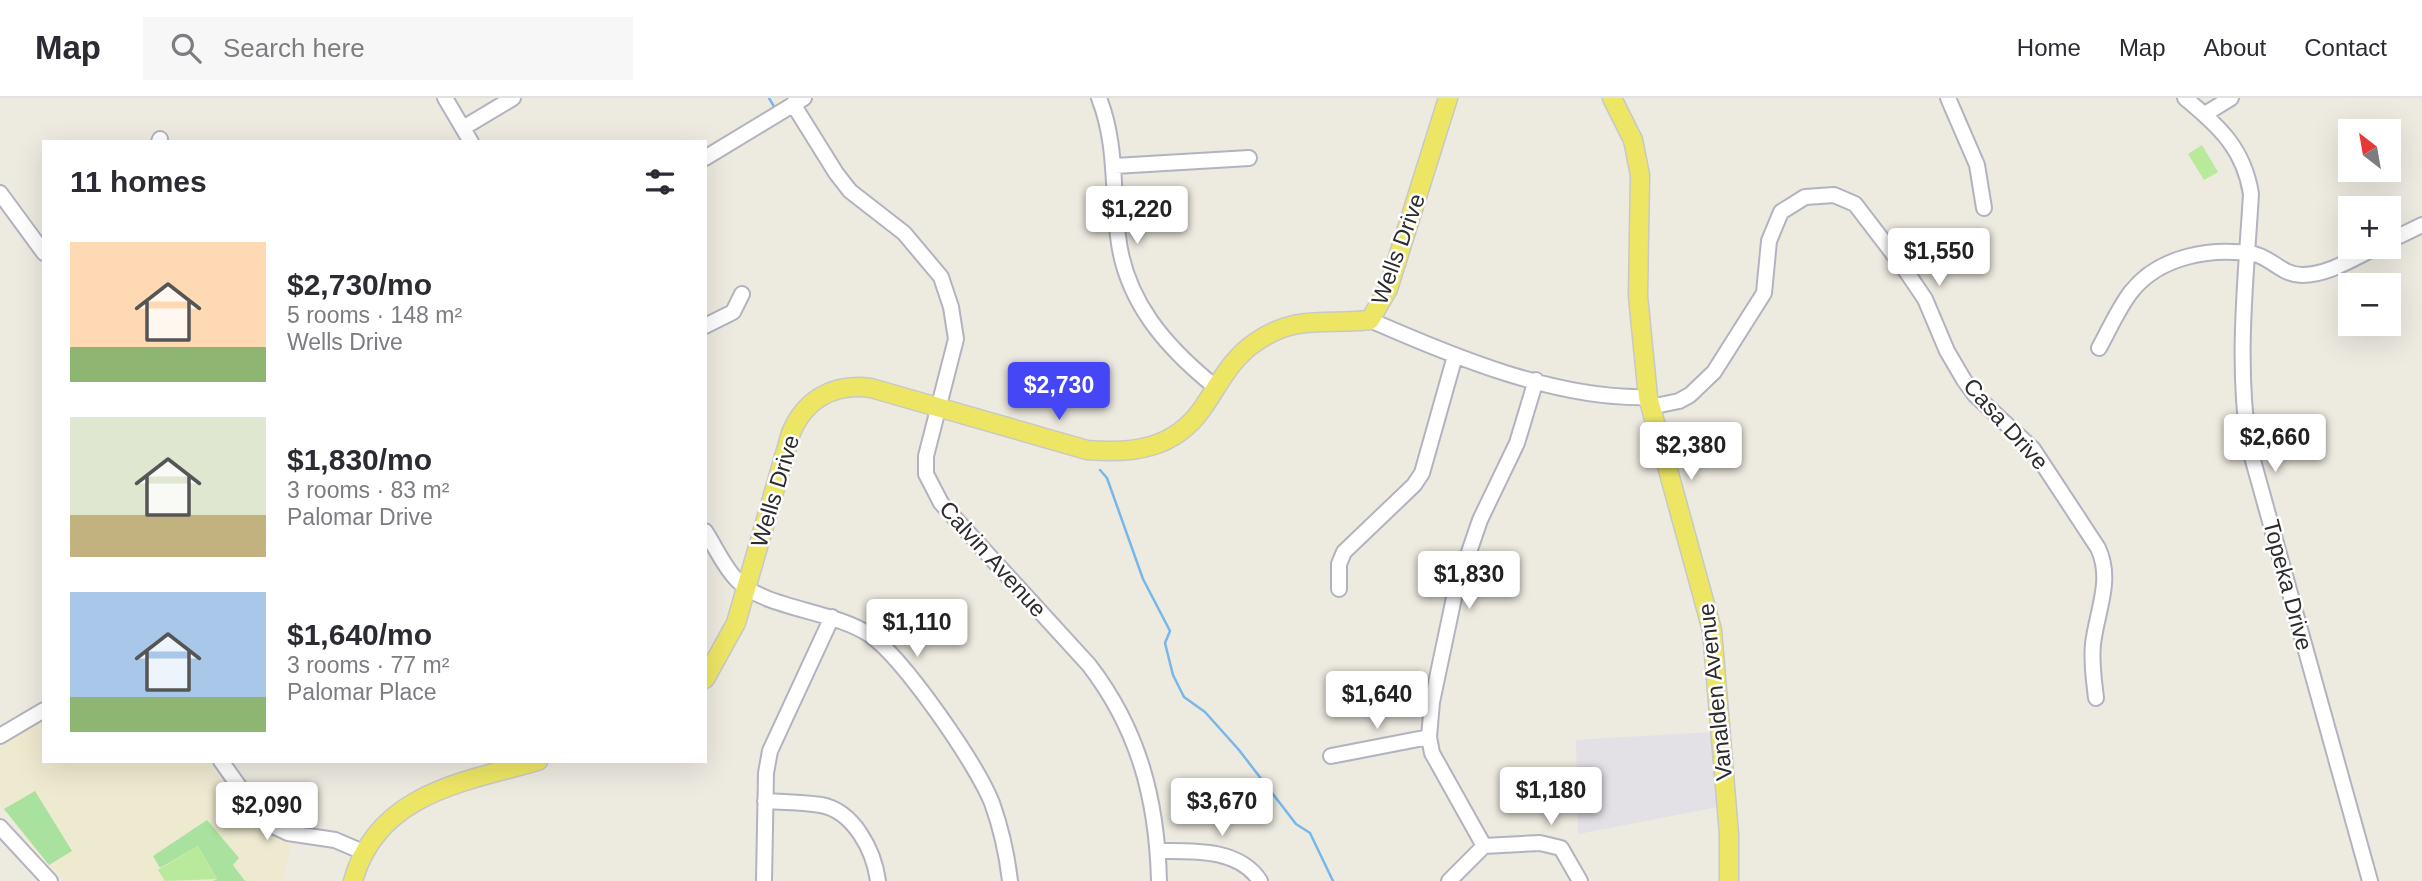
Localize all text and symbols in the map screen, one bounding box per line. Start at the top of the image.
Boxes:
search box [143,17,633,80]
text: Map [35,29,101,66]
icon: search [167,29,205,67]
text: Search here [223,33,365,63]
text: Home [2017,34,2081,61]
text: Map [2119,34,2166,61]
text: About [2204,34,2266,61]
text: Contact [2304,34,2387,61]
north arrow [2338,119,2401,182]
map controls [2338,119,2401,336]
icon: filters [641,163,679,201]
text: 11 homes [70,165,207,198]
pin: $1,220 [1080,186,1194,246]
street label: Wells Drive [1366,190,1430,308]
text: $1,220 [1102,196,1172,222]
button: + [2338,196,2401,259]
pin: $1,550 [1882,228,1996,288]
text: $1,550 [1904,238,1974,264]
text: $2,730/mo [287,268,432,301]
icon: home [126,270,210,354]
button: − [2338,273,2401,336]
text: 5 rooms · 148 m² [287,302,462,328]
text: Wells Drive [287,329,403,355]
pin: $2,730 [1002,362,1116,422]
text: $2,730 [1024,372,1094,398]
street label: Casa Drive [1958,373,2054,475]
pin: $2,660 [2218,414,2332,474]
pin: $2,380 [1634,422,1748,482]
text: $2,660 [2240,424,2310,450]
street label: Wells Drive [746,432,804,550]
text: $2,380 [1656,432,1726,458]
text: $1,830/mo [287,443,432,476]
icon: home [126,445,210,529]
text: 3 rooms · 83 m² [287,477,449,503]
street label: Calvin Avenue [934,496,1052,622]
text: Palomar Drive [287,504,433,530]
street label: Topeka Drive [2258,517,2318,653]
pin: $1,830 [1412,552,1526,611]
text: $1,830 [1434,561,1504,587]
pin: $1,110 [860,600,974,659]
street label: Vanalden Avenue [1693,602,1737,782]
text: $1,110 [882,609,952,635]
text: $1,640/mo [287,618,432,651]
icon: home [126,620,210,704]
text: 3 rooms · 77 m² [287,652,449,678]
pin: $1,640 [1320,672,1434,731]
text: Palomar Place [287,679,437,705]
text: $1,640 [1342,681,1412,707]
pin: $1,180 [1494,768,1608,827]
text: $1,180 [1516,777,1586,803]
pin: $3,670 [1165,778,1279,838]
pin: $2,090 [210,782,324,842]
text: $3,670 [1187,788,1257,814]
text: $2,090 [232,792,302,818]

